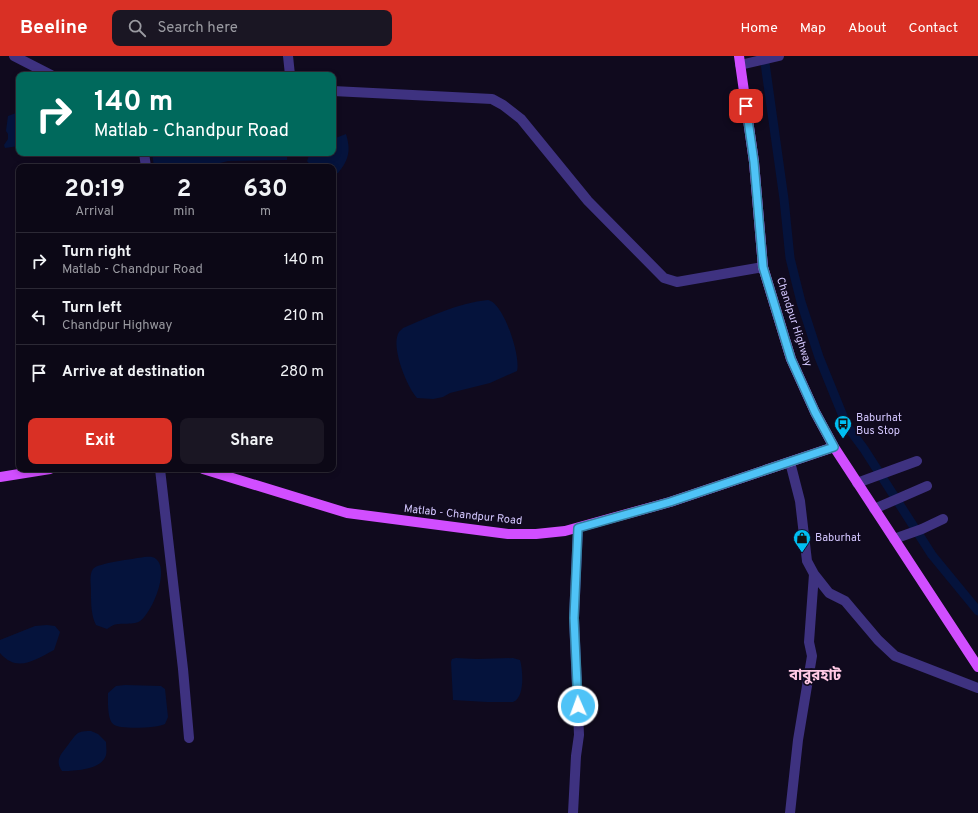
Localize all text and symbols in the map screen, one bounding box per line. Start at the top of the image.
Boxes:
search box [112,10,392,46]
text: Beeline [20,16,88,40]
icon: search [126,17,148,39]
text: Search here [158,19,238,38]
text: Home [741,20,778,37]
text: Map [800,20,826,37]
text: About [848,20,887,37]
text: Contact [909,20,958,37]
text: 140 m [94,85,173,121]
icon: right [28,88,80,140]
pin [729,89,763,123]
icon: arrive [735,95,757,117]
text: Matlab - Chandpur Road [94,120,289,143]
text: 20:19 [64,175,125,205]
text: 2 [177,175,191,205]
text: 630 [243,175,288,205]
text: Arrival [75,204,114,220]
text: min [173,204,195,220]
text: m [260,204,271,220]
text: Turn right [62,243,131,262]
icon: right [28,250,50,272]
text: 140 m [284,251,324,270]
text: Matlab - Chandpur Road [62,262,203,278]
street label: Chandpur Highway [773,275,815,369]
text: Turn left [62,299,122,318]
icon: left [28,306,50,328]
text: 210 m [283,307,324,326]
text: Chandpur Highway [62,318,172,334]
icon: arrive [28,362,50,384]
text: Arrive at destination [62,363,205,382]
text: 280 m [280,363,324,382]
place label: Baburhat Bus Stop [856,411,902,438]
bus stop icon: Baburhat Bus Stop [833,414,853,439]
button: Exit [28,418,172,464]
button: Share [180,418,324,464]
street label: Matlab - Chandpur Road [403,502,523,528]
shop icon: Baburhat [792,528,812,553]
place label: Baburhat [815,531,861,545]
district label: বাবুরহাট [788,666,842,686]
position arrow [557,685,599,727]

